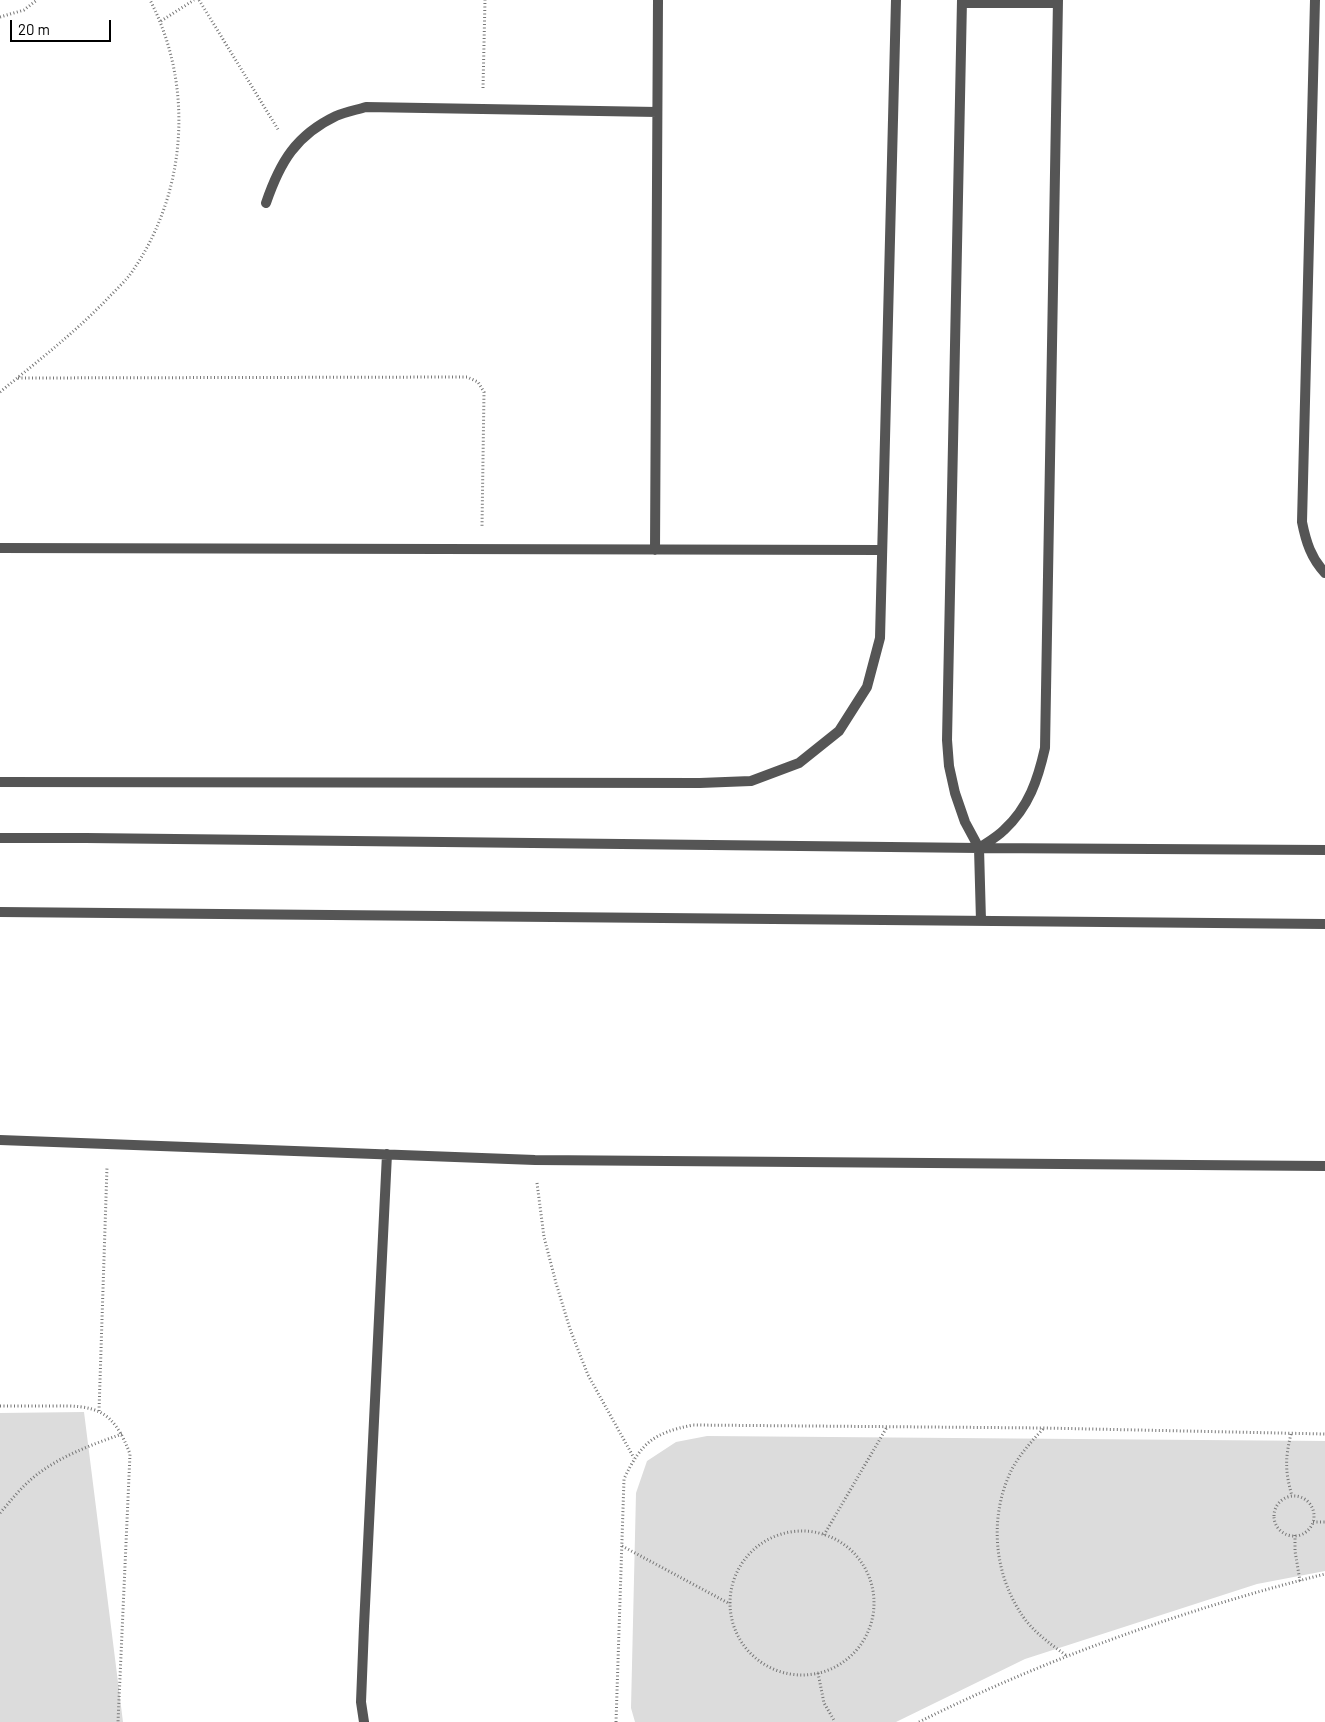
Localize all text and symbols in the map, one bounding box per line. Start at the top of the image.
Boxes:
scale bar [12,10,114,42]
text: 20 m [18,20,50,38]

